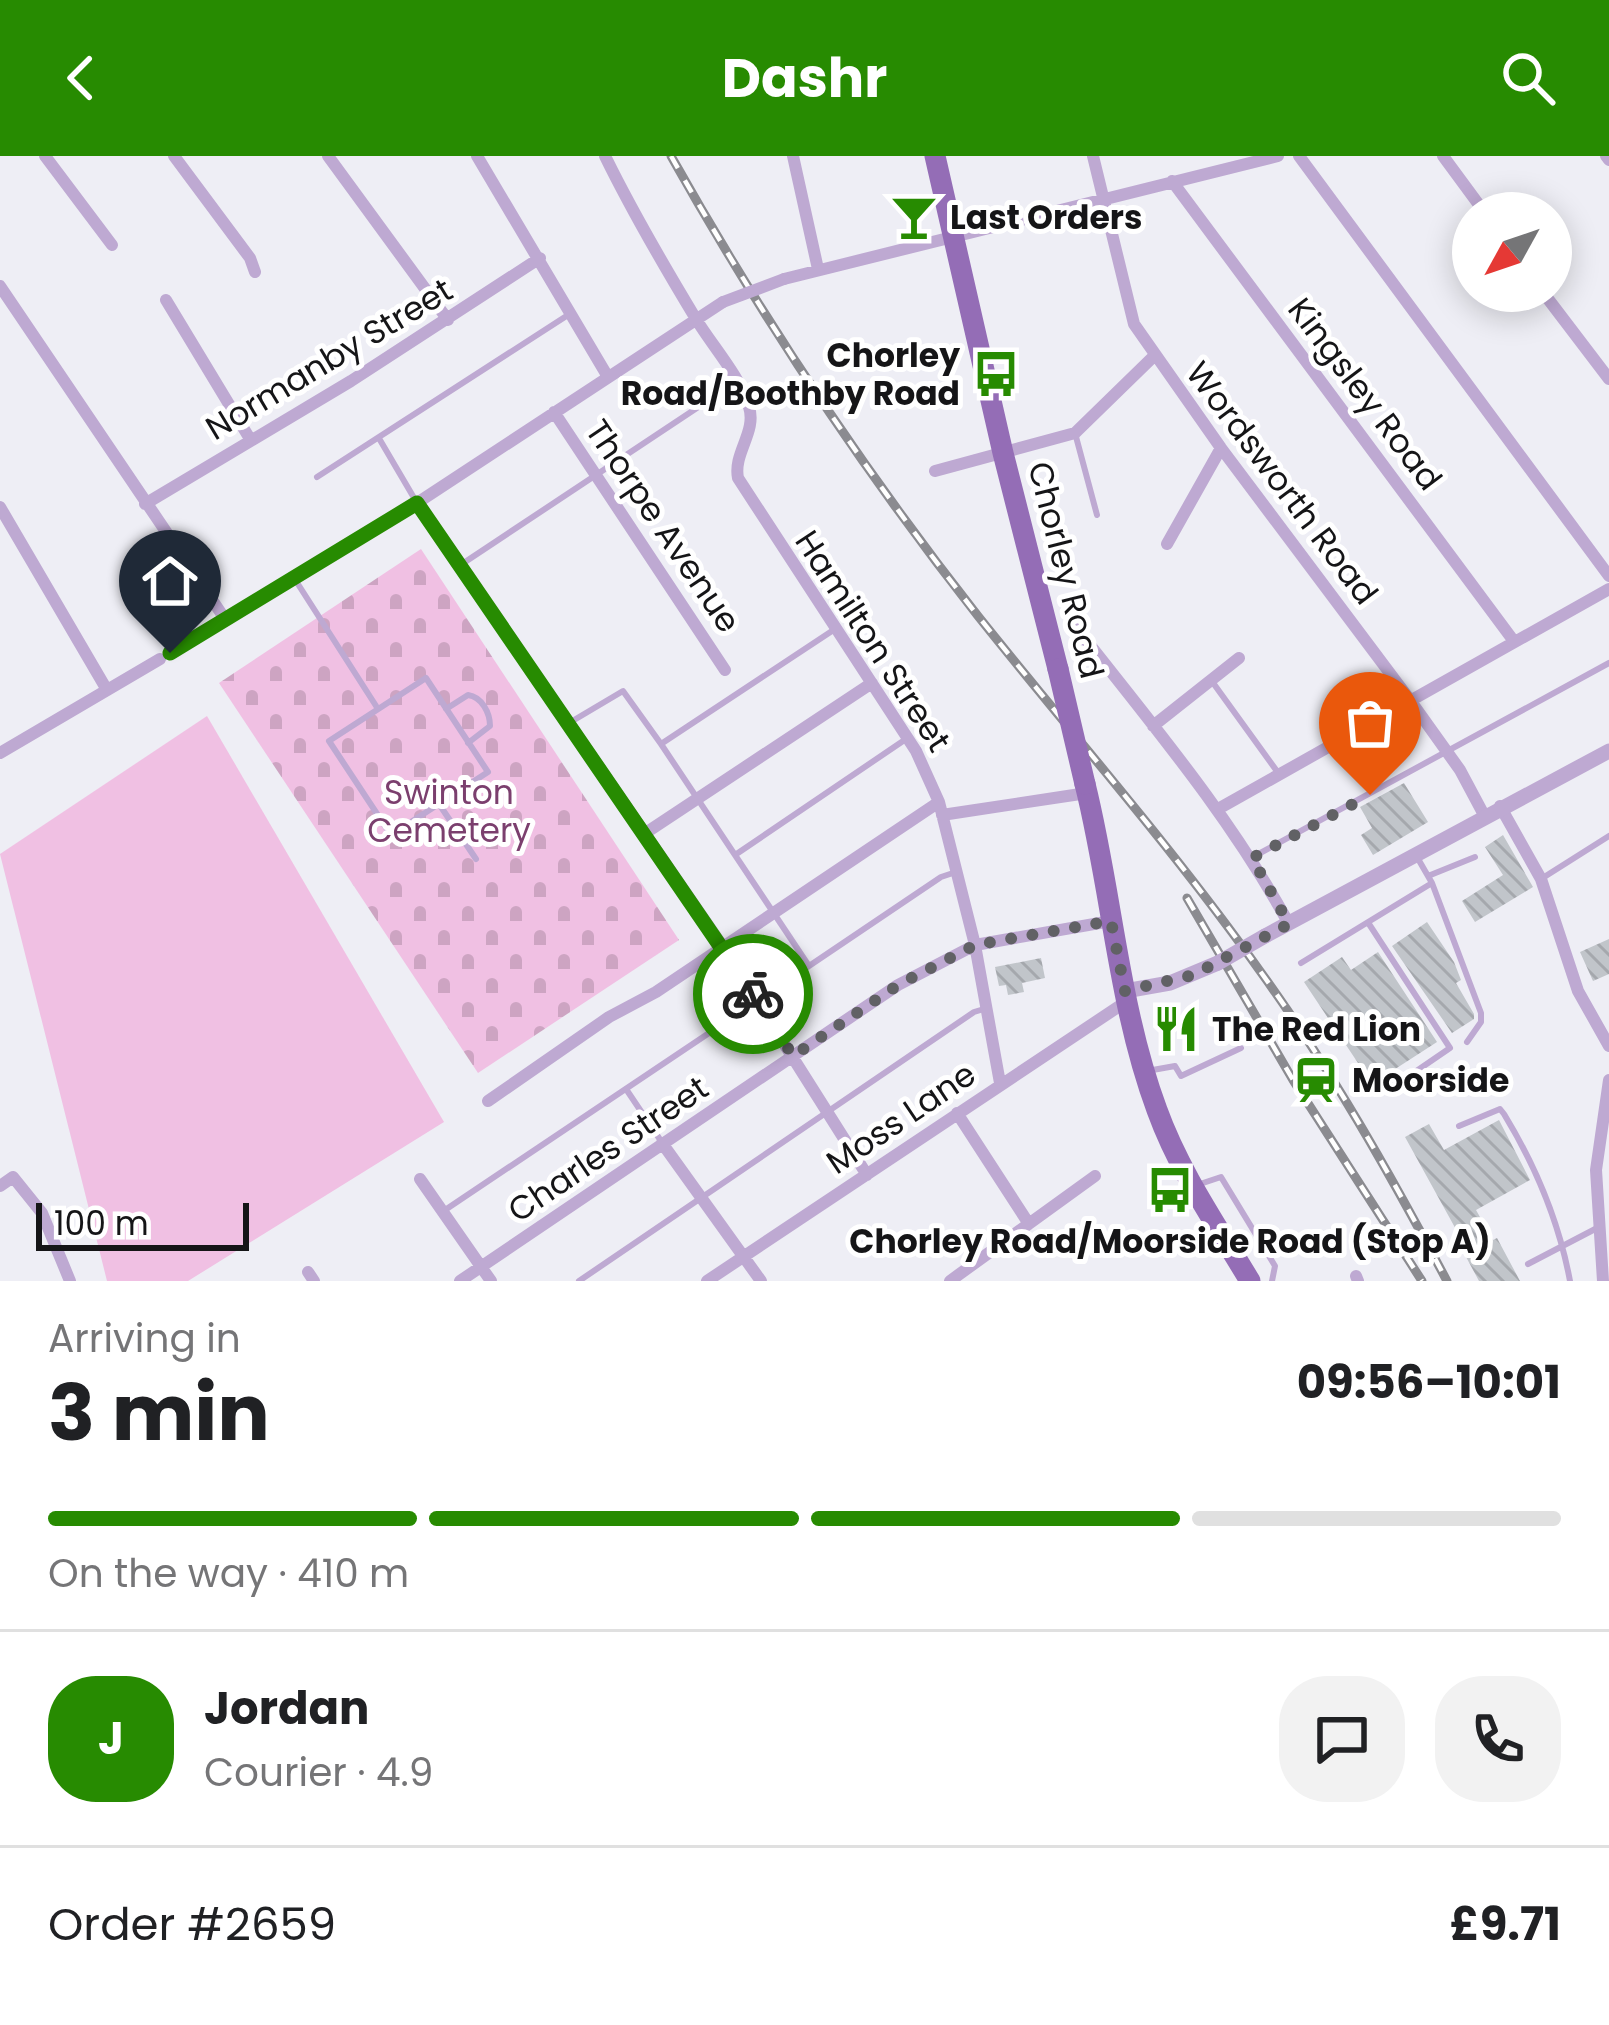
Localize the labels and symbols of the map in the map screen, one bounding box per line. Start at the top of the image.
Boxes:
bar icon: Last Orders [889,192,939,242]
north arrow [1452,192,1572,312]
place label: Last Orders [950,194,1142,241]
street label: Normanby Street [197,267,461,451]
street label: Kingsley Road [1277,288,1453,500]
place label: Chorley Road/Boothby Road [621,332,960,417]
bus stop icon: Chorley Road/Boothby Road [971,349,1021,399]
street label: Wordsworth Road [1175,352,1389,614]
street label: Thorpe Avenue [574,410,752,642]
street label: Chorley Road [1016,457,1116,683]
street label: Hamilton Street [784,521,962,761]
pin [119,530,221,653]
pin [1319,672,1421,795]
park label: Swinton Cemetery [367,769,531,854]
courier [693,934,813,1054]
restaurant icon: The Red Lion [1151,1004,1201,1054]
place label: The Red Lion [1212,1006,1421,1053]
street label: Moss Lane [817,1051,985,1185]
station icon: Moorside [1291,1055,1341,1105]
place label: Moorside [1352,1057,1509,1104]
street label: Charles Street [499,1065,717,1233]
bus stop icon: Chorley Road/Moorside Road (Stop A) [1145,1165,1195,1215]
scale bar [36,1197,249,1250]
place label: Chorley Road/Moorside Road (Stop A) [849,1218,1491,1265]

